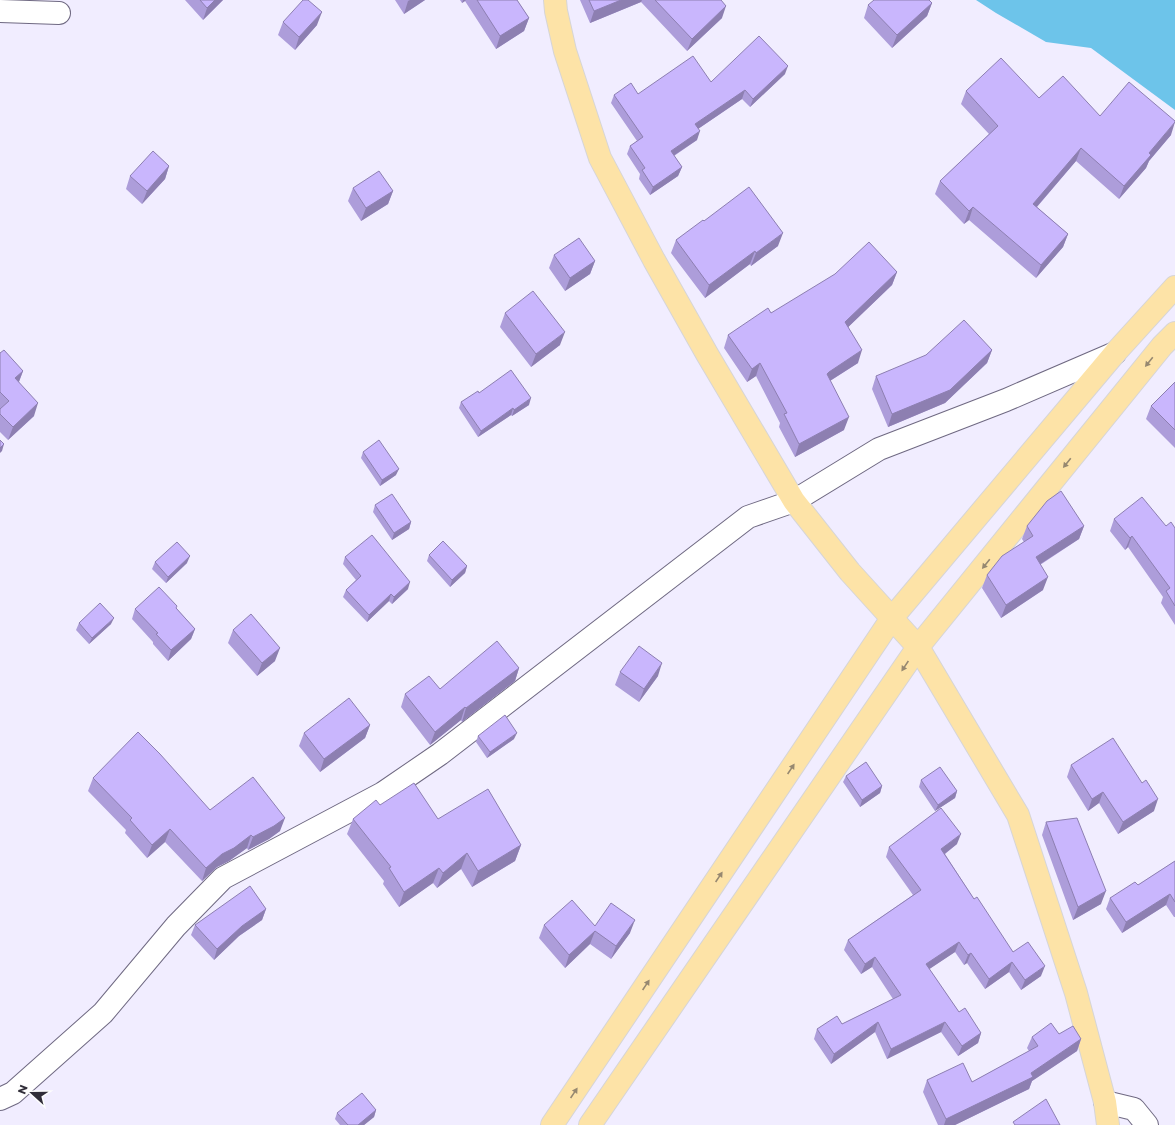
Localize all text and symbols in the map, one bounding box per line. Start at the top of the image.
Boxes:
one-way arrow [1145,356,1154,367]
one-way arrow [1063,457,1072,468]
one-way arrow [981,558,990,569]
one-way arrow [901,661,909,671]
one-way arrow [787,764,795,774]
one-way arrow [715,872,723,882]
one-way arrow [642,980,650,990]
north arrow [12,1073,52,1113]
text: N [15,1083,31,1096]
one-way arrow [570,1087,578,1098]

